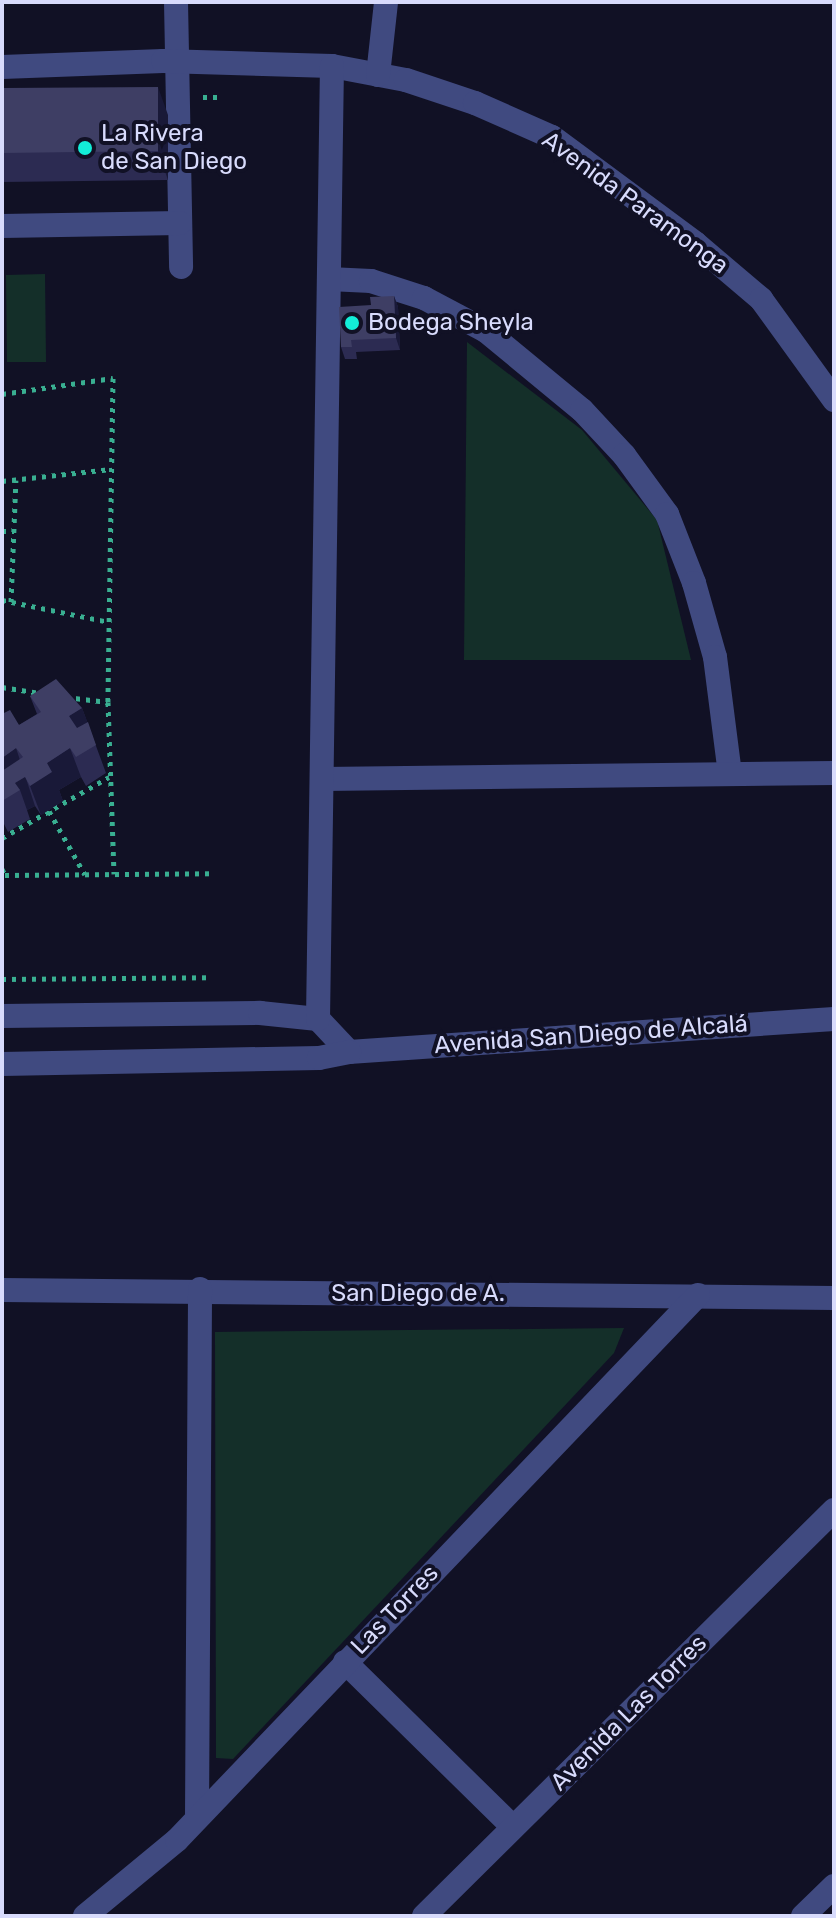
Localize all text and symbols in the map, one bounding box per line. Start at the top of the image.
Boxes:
place label: La Rivera de San Diego [101,120,247,176]
street label: Avenida Paramonga [536,126,734,280]
marker: La Rivera de San Diego [76,139,94,157]
place label: Bodega Sheyla [368,309,534,337]
marker: Bodega Sheyla [343,314,361,332]
street label: Avenida San Diego de Alcalá [433,1010,749,1060]
street label: San Diego de A. [331,1280,505,1308]
street label: Las Torres [345,1559,445,1661]
street label: Avenida Las Torres [545,1629,713,1797]

